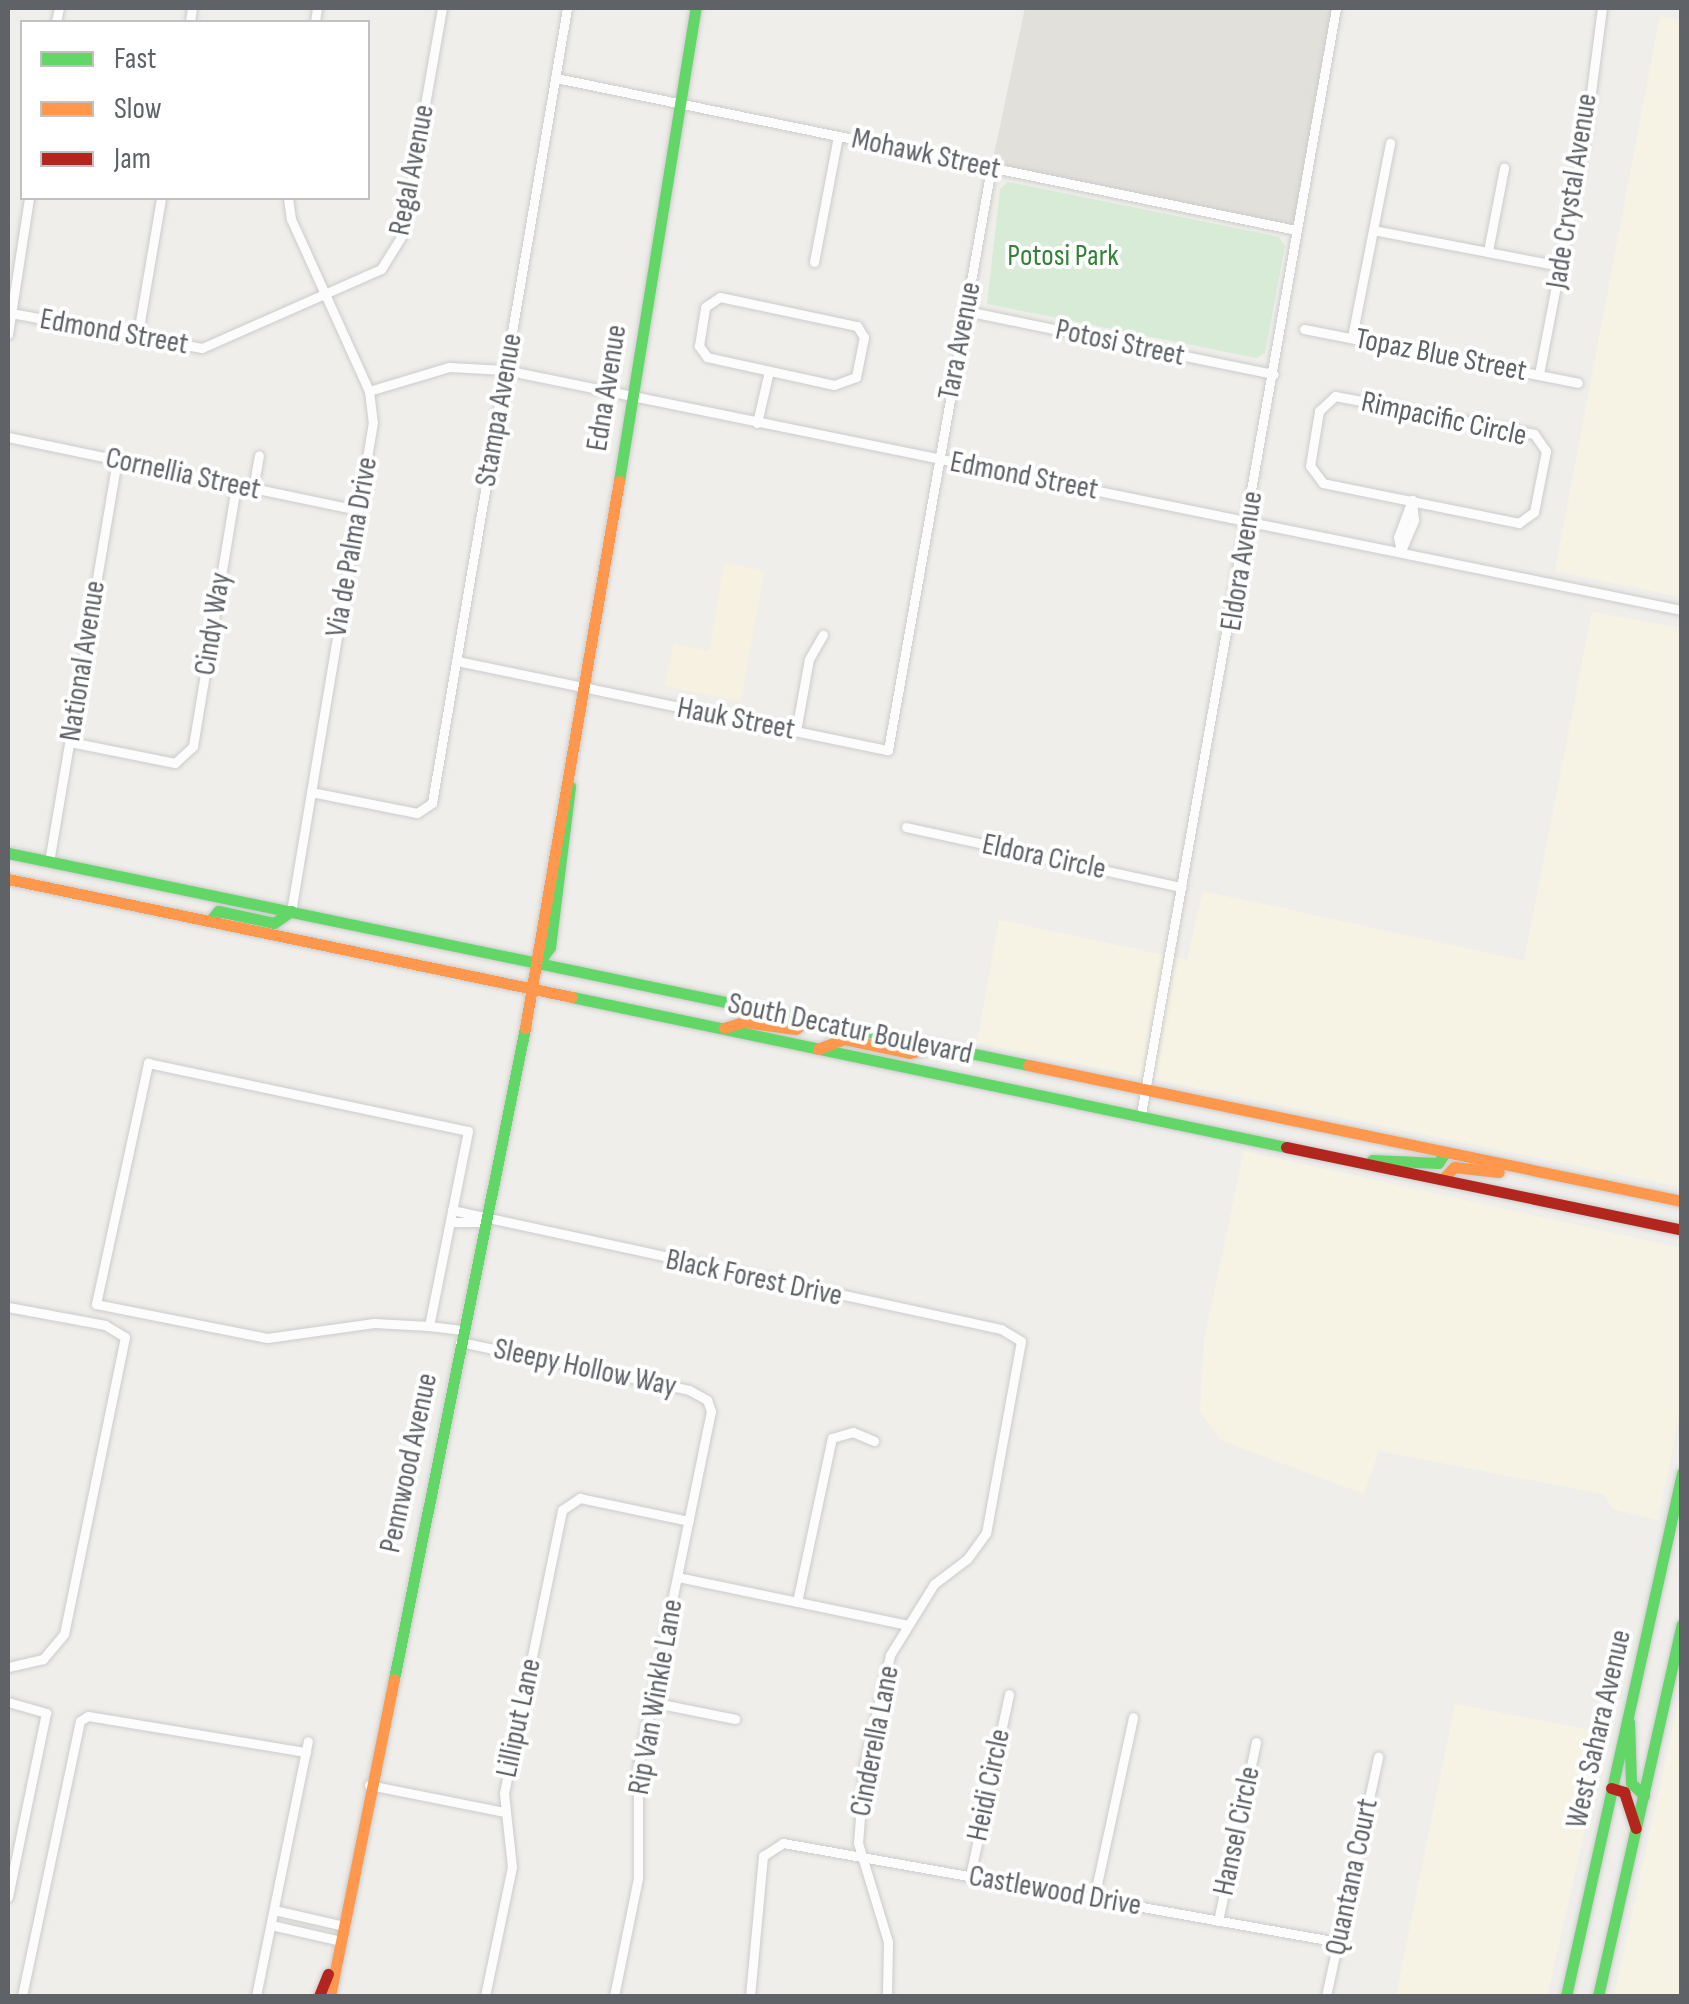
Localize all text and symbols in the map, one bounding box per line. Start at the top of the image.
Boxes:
legend [20,20,370,200]
text: Fast [114,41,156,77]
text: Slow [114,91,162,127]
street label: Jade Crystal Avenue [1539,91,1605,291]
street label: Regal Avenue [382,102,442,238]
street label: Mohawk Street [848,121,1004,187]
text: Jam [114,141,151,177]
park label: Potosi Park [1007,238,1119,274]
street label: Tara Avenue [931,279,989,403]
street label: Edmond Street [37,301,191,363]
street label: Potosi Street [1052,312,1188,374]
street label: Topaz Blue Street [1352,321,1530,389]
street label: Edna Avenue [579,322,635,454]
street label: Stampa Avenue [468,331,530,489]
street label: Rimpacific Circle [1358,384,1530,454]
street label: Cornellia Street [102,440,264,508]
street label: Edmond Street [947,444,1101,508]
street label: Via de Palma Drive [318,454,386,640]
street label: Eldora Avenue [1213,489,1271,633]
street label: Cindy Way [187,570,239,678]
street label: National Avenue [53,578,113,744]
street label: Hauk Street [674,690,798,748]
street label: Eldora Circle [979,826,1109,888]
street label: South Decatur Boulevard [725,986,975,1072]
street label: Black Forest Drive [663,1242,845,1314]
street label: Sleepy Hollow Way [491,1331,679,1405]
street label: Pennwood Avenue [372,1370,446,1556]
street label: Rip Van Winkle Lane [621,1597,691,1797]
street label: West Sahara Avenue [1559,1626,1639,1832]
street label: Lilliput Lane [489,1655,549,1781]
street label: Cinderella Lane [843,1663,907,1819]
street label: Heidi Circle [960,1726,1018,1844]
street label: Hansel Circle [1206,1763,1268,1899]
street label: Quantana Court [1318,1795,1386,1959]
street label: Castlewood Drive [966,1858,1144,1924]

